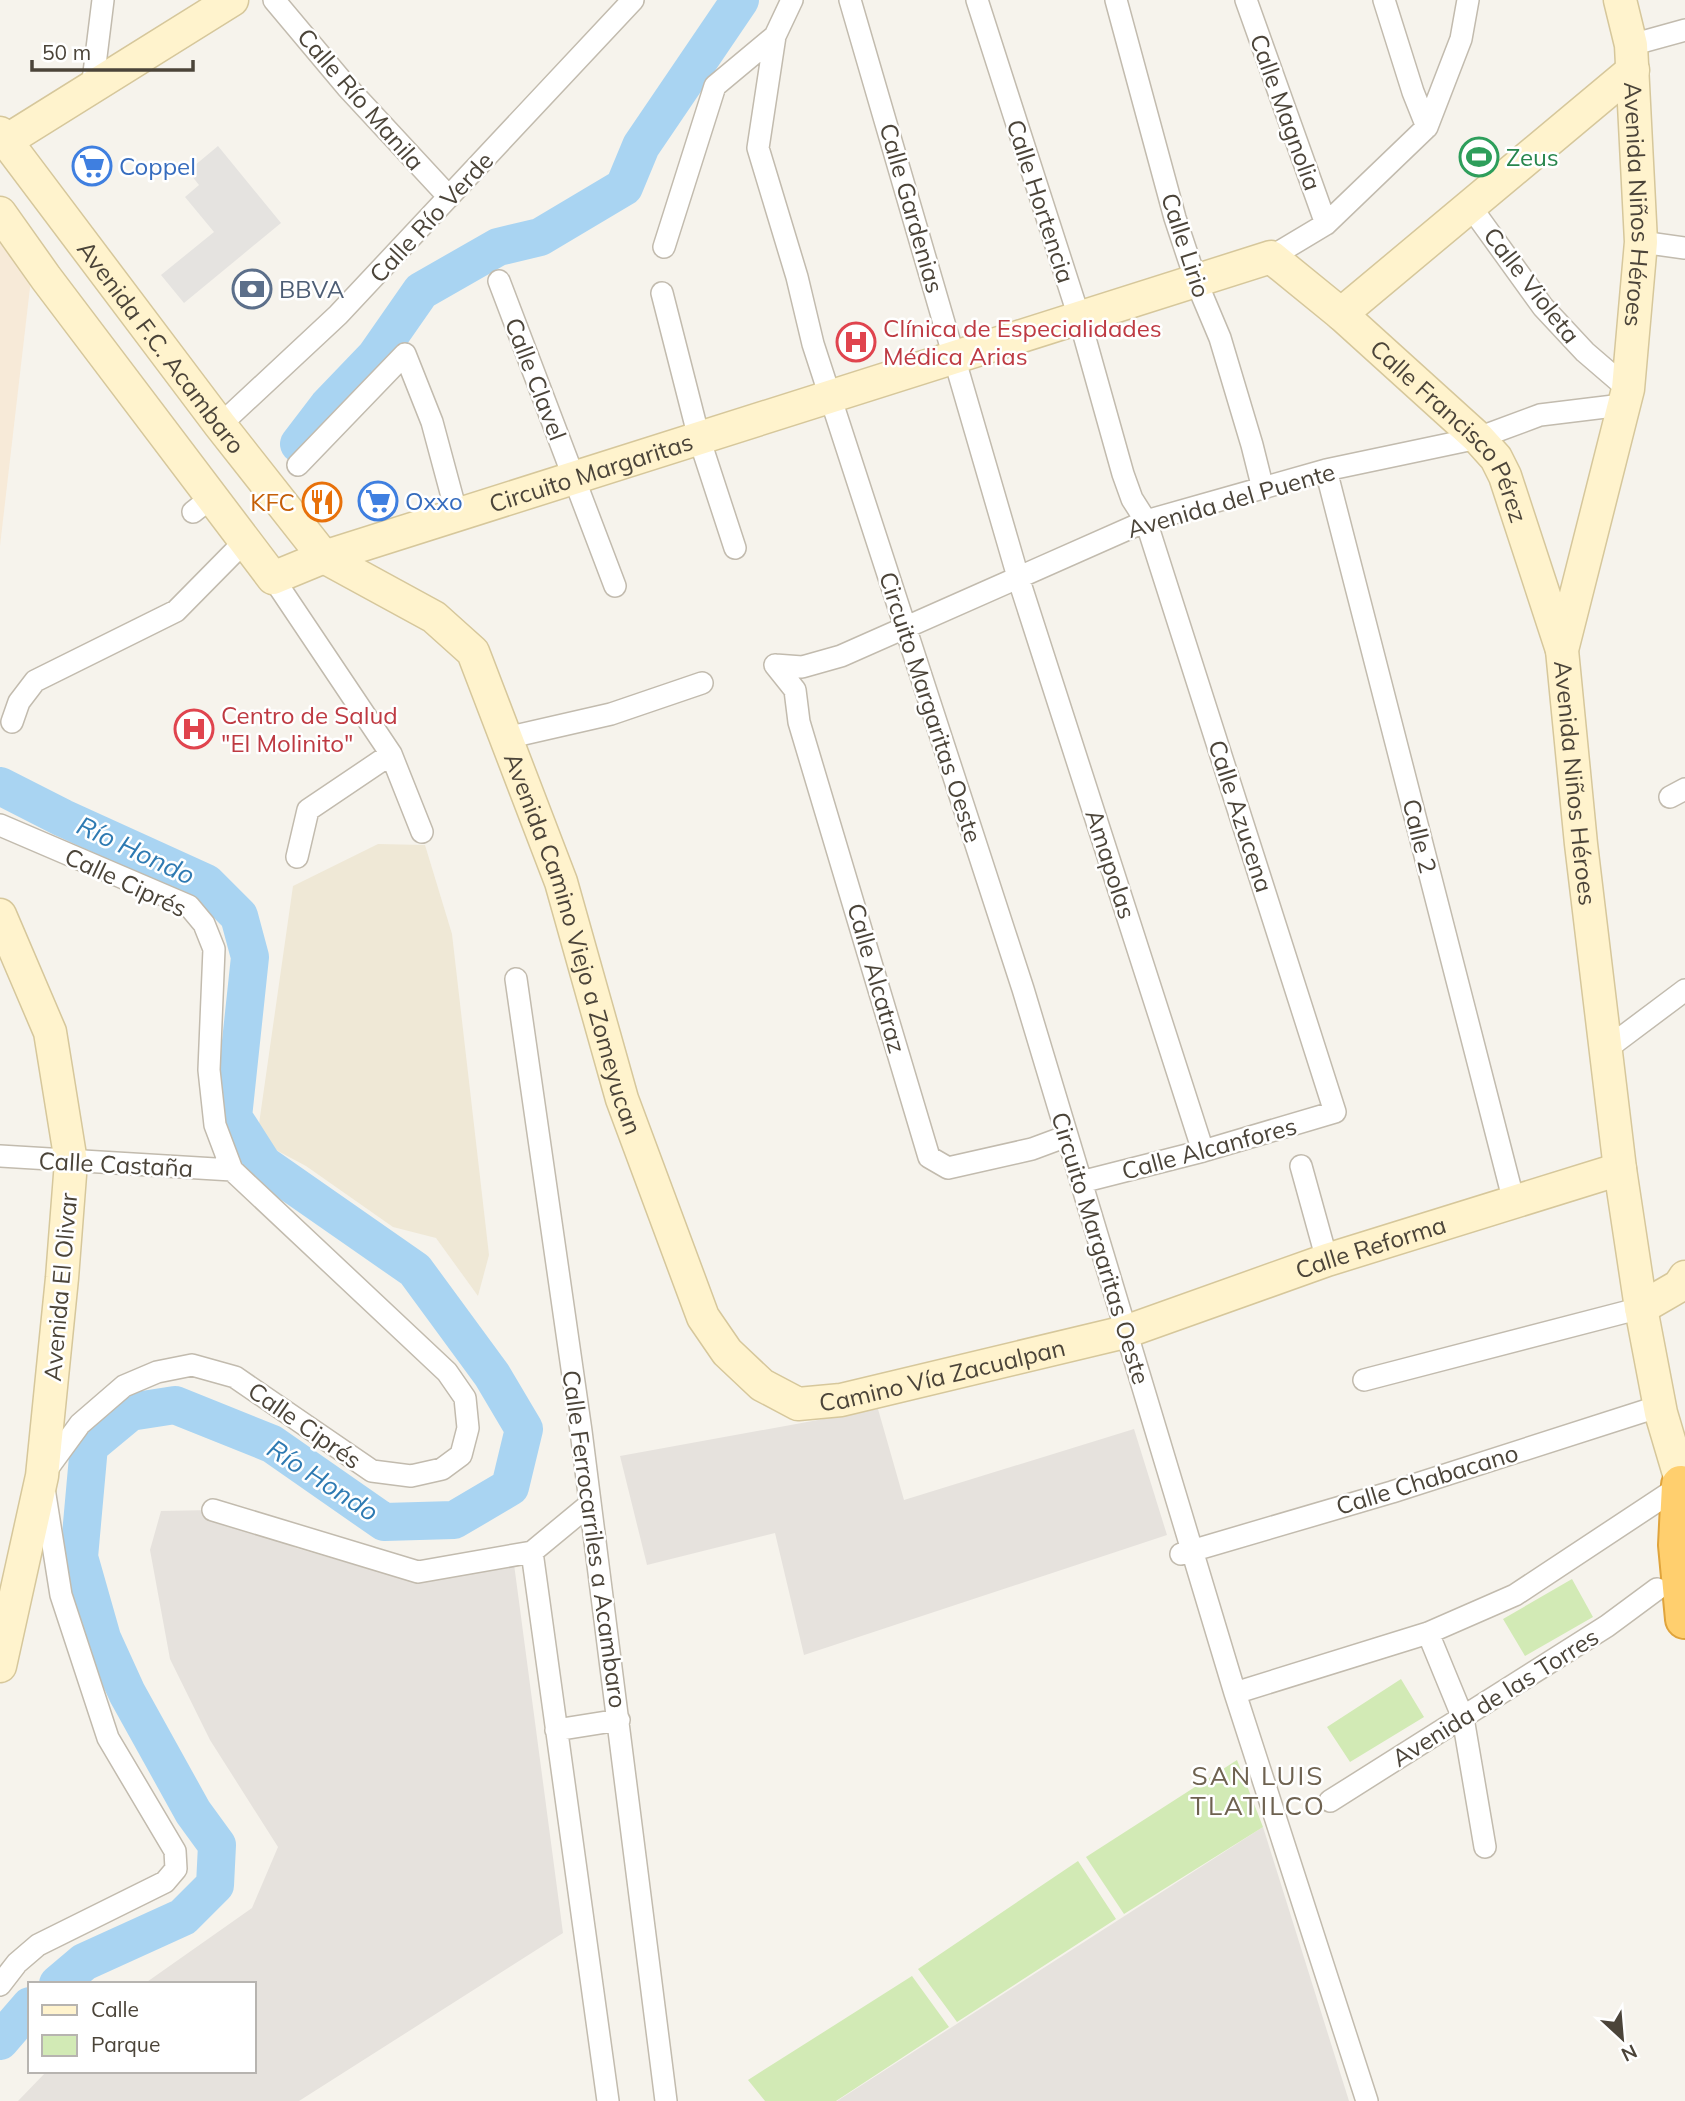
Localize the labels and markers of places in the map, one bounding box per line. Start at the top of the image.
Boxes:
sports icon: Zeus [1458,136,1500,178]
place label: Zeus [1506,142,1559,172]
supermarket icon: Coppel [71,145,113,187]
place label: Coppel [119,151,196,181]
bank icon: BBVA [231,268,273,310]
place label: BBVA [279,274,345,304]
place label: Clínica de Especialidades Médica Arias [883,313,1162,371]
hospital icon: Clínica de Especialidades Médica Arias [835,321,877,363]
supermarket icon: Oxxo [357,480,399,522]
restaurant icon: KFC [301,481,343,523]
place label: Oxxo [405,486,463,516]
place label: KFC [250,487,295,517]
place label: Centro de Salud "El Molinito" [221,700,398,758]
hospital icon: Centro de Salud "El Molinito" [173,708,215,750]

